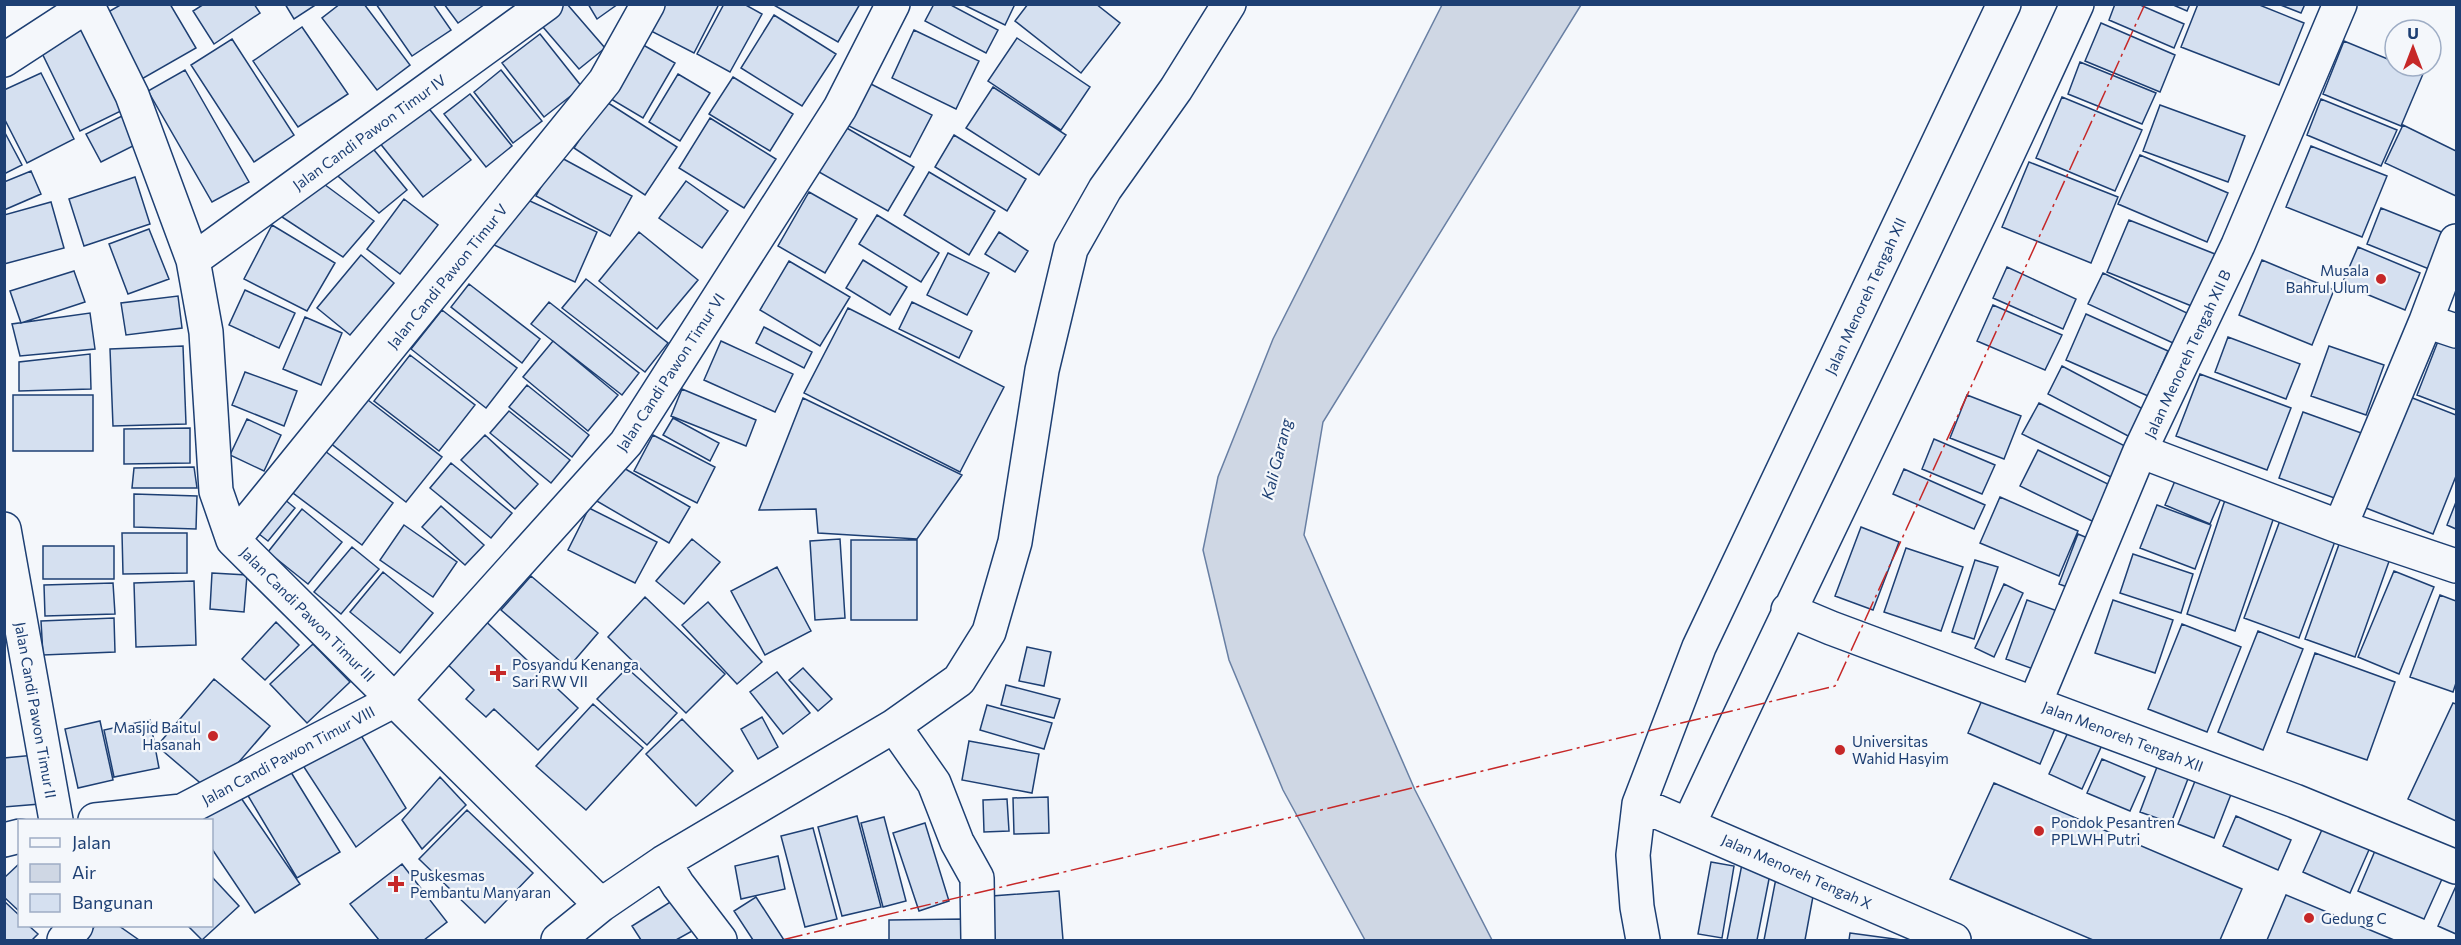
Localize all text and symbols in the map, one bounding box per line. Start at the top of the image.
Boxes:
north arrow [2383,18,2443,78]
text: U [2407,23,2419,42]
street label: Jalan Candi Pawon Timur IV [289,70,449,194]
street label: Jalan Candi Pawon Timur V [383,200,511,352]
street label: Jalan Menoreh Tengah XII [1821,215,1909,377]
place label: Musala Bahrul Ulum [2286,261,2369,296]
street label: Jalan Menoreh Tengah XII B [2140,267,2234,441]
marker: Musala Bahrul Ulum [2374,272,2388,286]
street label: Jalan Candi Pawon Timur VI [612,290,728,454]
water label: Kali Garang [1257,415,1296,502]
street label: Jalan Candi Pawon Timur III [237,543,379,685]
street label: Jalan Candi Pawon Timur II [12,620,60,800]
place label: Posyandu Kenanga Sari RW VII [512,655,639,690]
marker: Posyandu Kenanga Sari RW VII [489,664,507,682]
street label: Jalan Menoreh Tengah XII [2040,697,2206,775]
street label: Jalan Candi Pawon Timur VIII [198,702,378,808]
place label: Masjid Baitul Hasanah [113,718,201,753]
marker: Masjid Baitul Hasanah [206,729,220,743]
place label: Universitas Wahid Hasyim [1852,732,1949,767]
marker: Universitas Wahid Hasyim [1833,743,1847,757]
place label: Pondok Pesantren PPLWH Putri [2051,813,2175,848]
legend [18,819,213,927]
marker: Pondok Pesantren PPLWH Putri [2032,824,2046,838]
street label: Jalan Menoreh Tengah X [1719,830,1875,912]
text: Jalan [72,831,111,853]
text: Air [72,861,96,883]
place label: Puskesmas Pembantu Manyaran [410,866,551,901]
marker: Puskesmas Pembantu Manyaran [387,875,405,893]
text: Bangunan [72,891,153,913]
place label: Gedung C [2321,909,2387,927]
marker: Gedung C [2302,911,2316,925]

